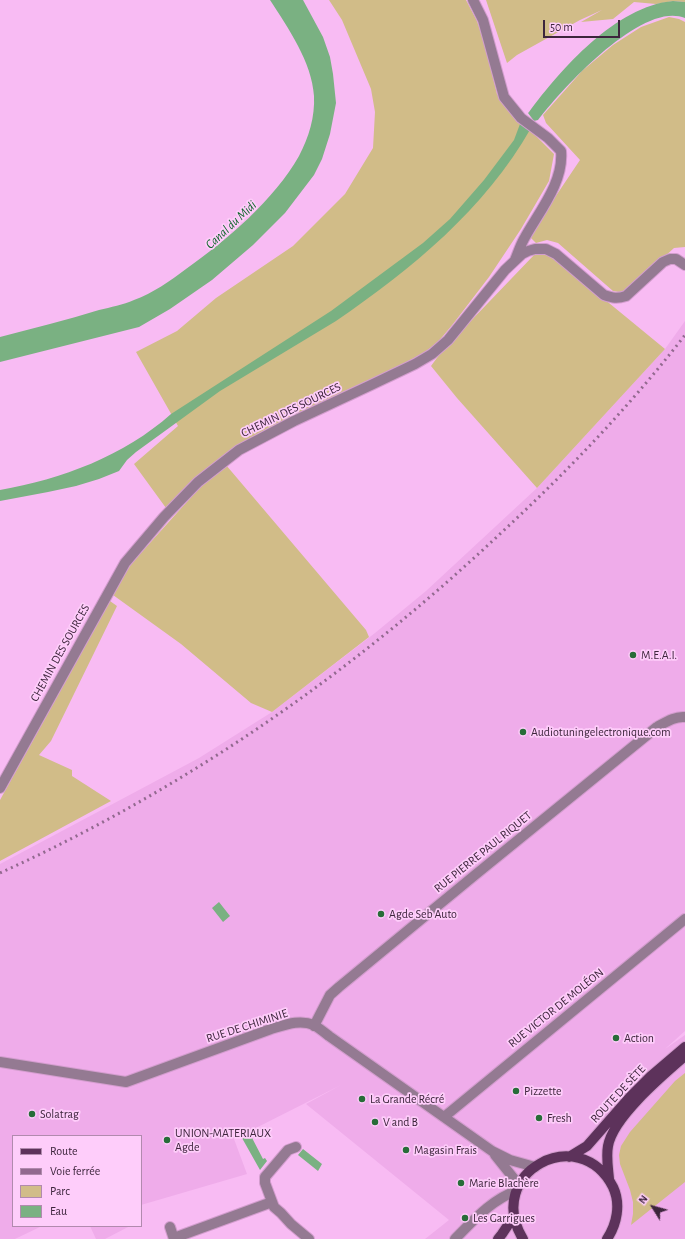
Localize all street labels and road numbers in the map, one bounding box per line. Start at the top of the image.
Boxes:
street label: CHEMIN DES SOURCES [239,380,343,440]
street label: CHEMIN DES SOURCES [27,602,93,704]
street label: RUE PIERRE PAUL RIQUET [431,808,535,896]
street label: RUE VICTOR DE MOLÉON [505,965,607,1051]
street label: RUE DE CHIMINIE [204,1006,290,1046]
street label: ROUTE DE SÈTE [588,1062,648,1126]

